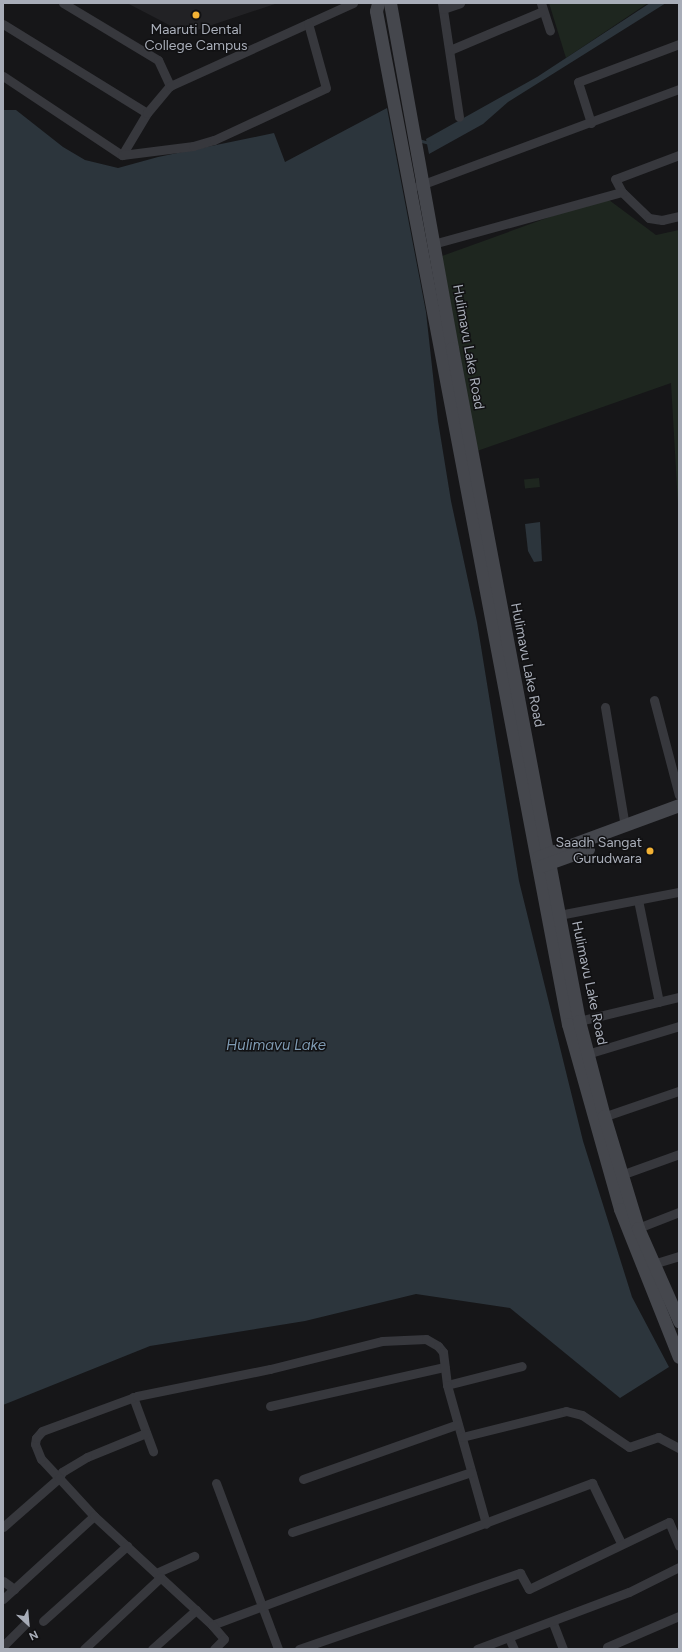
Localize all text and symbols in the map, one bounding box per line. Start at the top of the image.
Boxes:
marker: Maaruti Dental College Campus [191,10,201,20]
place label: Maaruti Dental College Campus [144,22,248,54]
street label: Hulimavu Lake Road [449,283,487,411]
street label: Hulimavu Lake Road [507,601,547,729]
place label: Saadh Sangat Gurudwara [555,835,642,868]
marker: Saadh Sangat Gurudwara [645,846,655,856]
street label: Hulimavu Lake Road [568,919,610,1047]
water label: Hulimavu Lake [226,1037,326,1055]
north arrow [8,1604,48,1644]
text: N [27,1628,40,1643]

